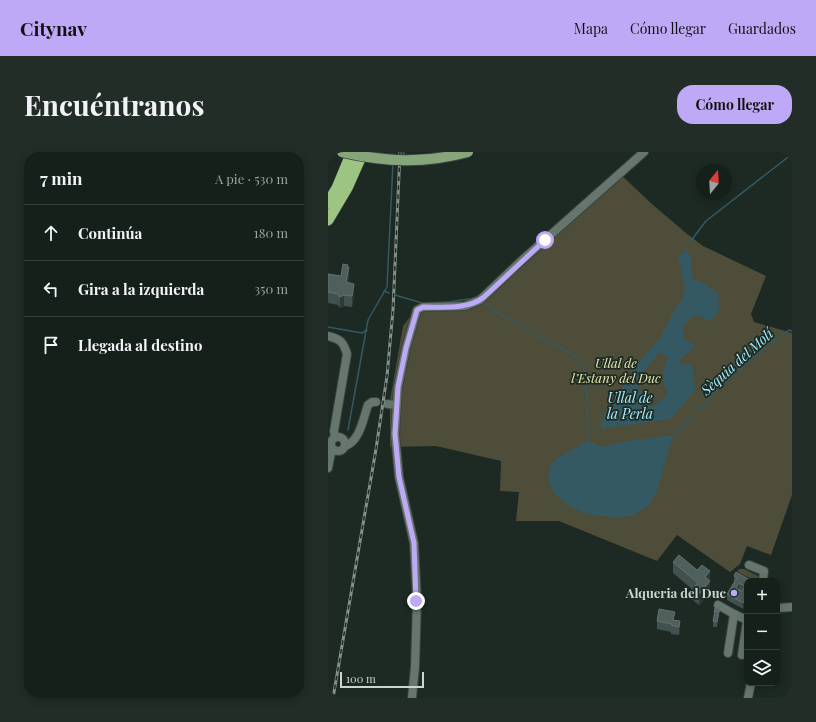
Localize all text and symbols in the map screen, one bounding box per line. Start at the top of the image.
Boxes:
text: Citynav [20,15,87,41]
text: Mapa [574,19,608,38]
text: Cómo llegar [630,19,706,38]
text: Guardados [728,19,796,38]
button: Cómo llegar [677,85,792,124]
text: Encuéntranos [24,86,204,123]
north arrow [696,164,732,200]
text: 7 min [40,167,83,189]
text: A pie · 530 m [215,170,288,187]
icon: ahead [40,222,62,244]
text: Continúa [78,223,142,243]
text: 180 m [254,224,288,241]
route start [536,231,554,249]
icon: left [40,278,62,300]
text: Gira a la izquierda [78,279,204,299]
text: 350 m [254,280,288,297]
water label: Sèquia del Molí [696,323,778,400]
icon: arrive [40,334,62,356]
text: Llegada al destino [78,335,202,355]
park label: Ullal de l’Estany del Duc [571,354,661,386]
water label: Ullal de la Perla [607,388,653,423]
map controls [744,578,780,686]
button: + [744,578,780,614]
place label: Alqueria del Duc [625,584,727,601]
marker: Alqueria del Duc [729,588,739,598]
route end [407,592,425,610]
button: − [744,614,780,650]
button: layers [744,650,780,686]
scale bar [340,670,424,689]
text: 100 m [346,671,376,686]

